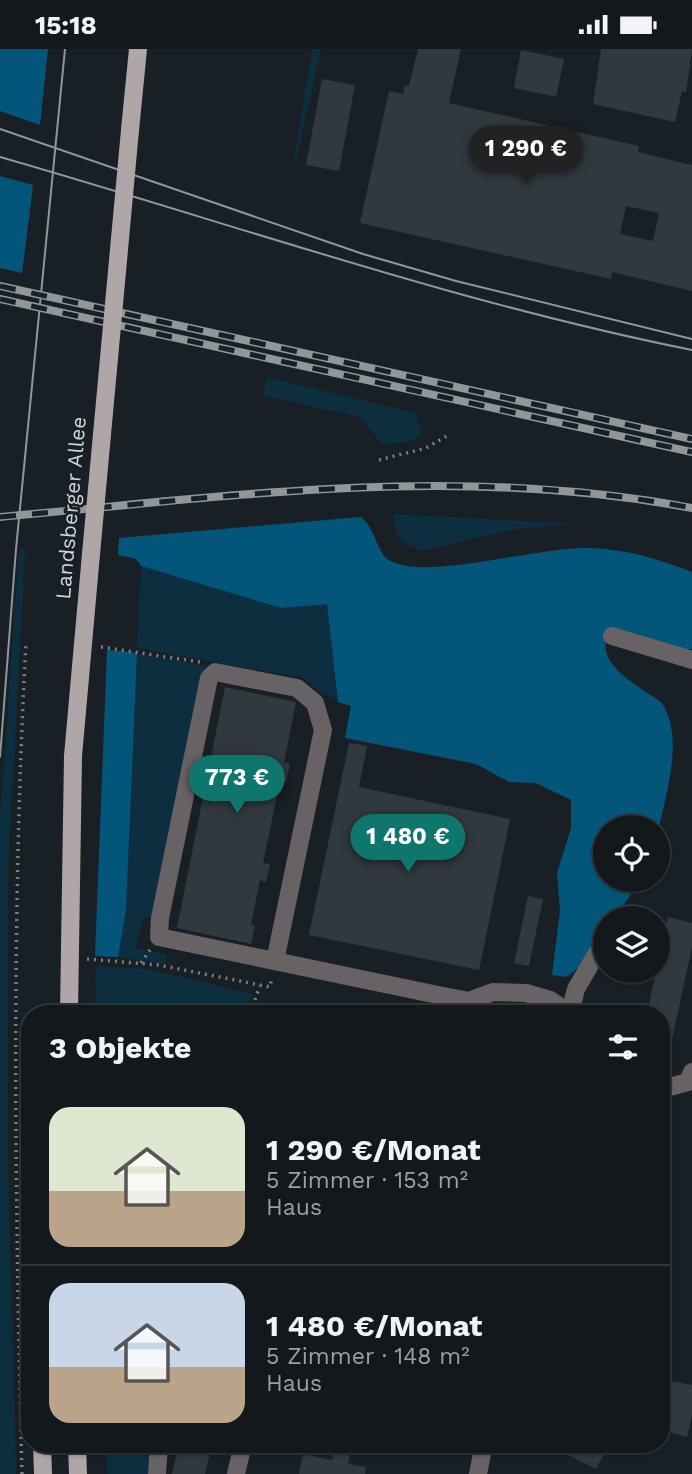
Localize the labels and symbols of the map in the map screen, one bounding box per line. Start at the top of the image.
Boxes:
pin: 1 290 € [461,127,591,186]
street label: Landsberger Allee [50,415,91,601]
pin: 773 € [188,755,286,815]
pin: 1 480 € [343,815,473,874]

